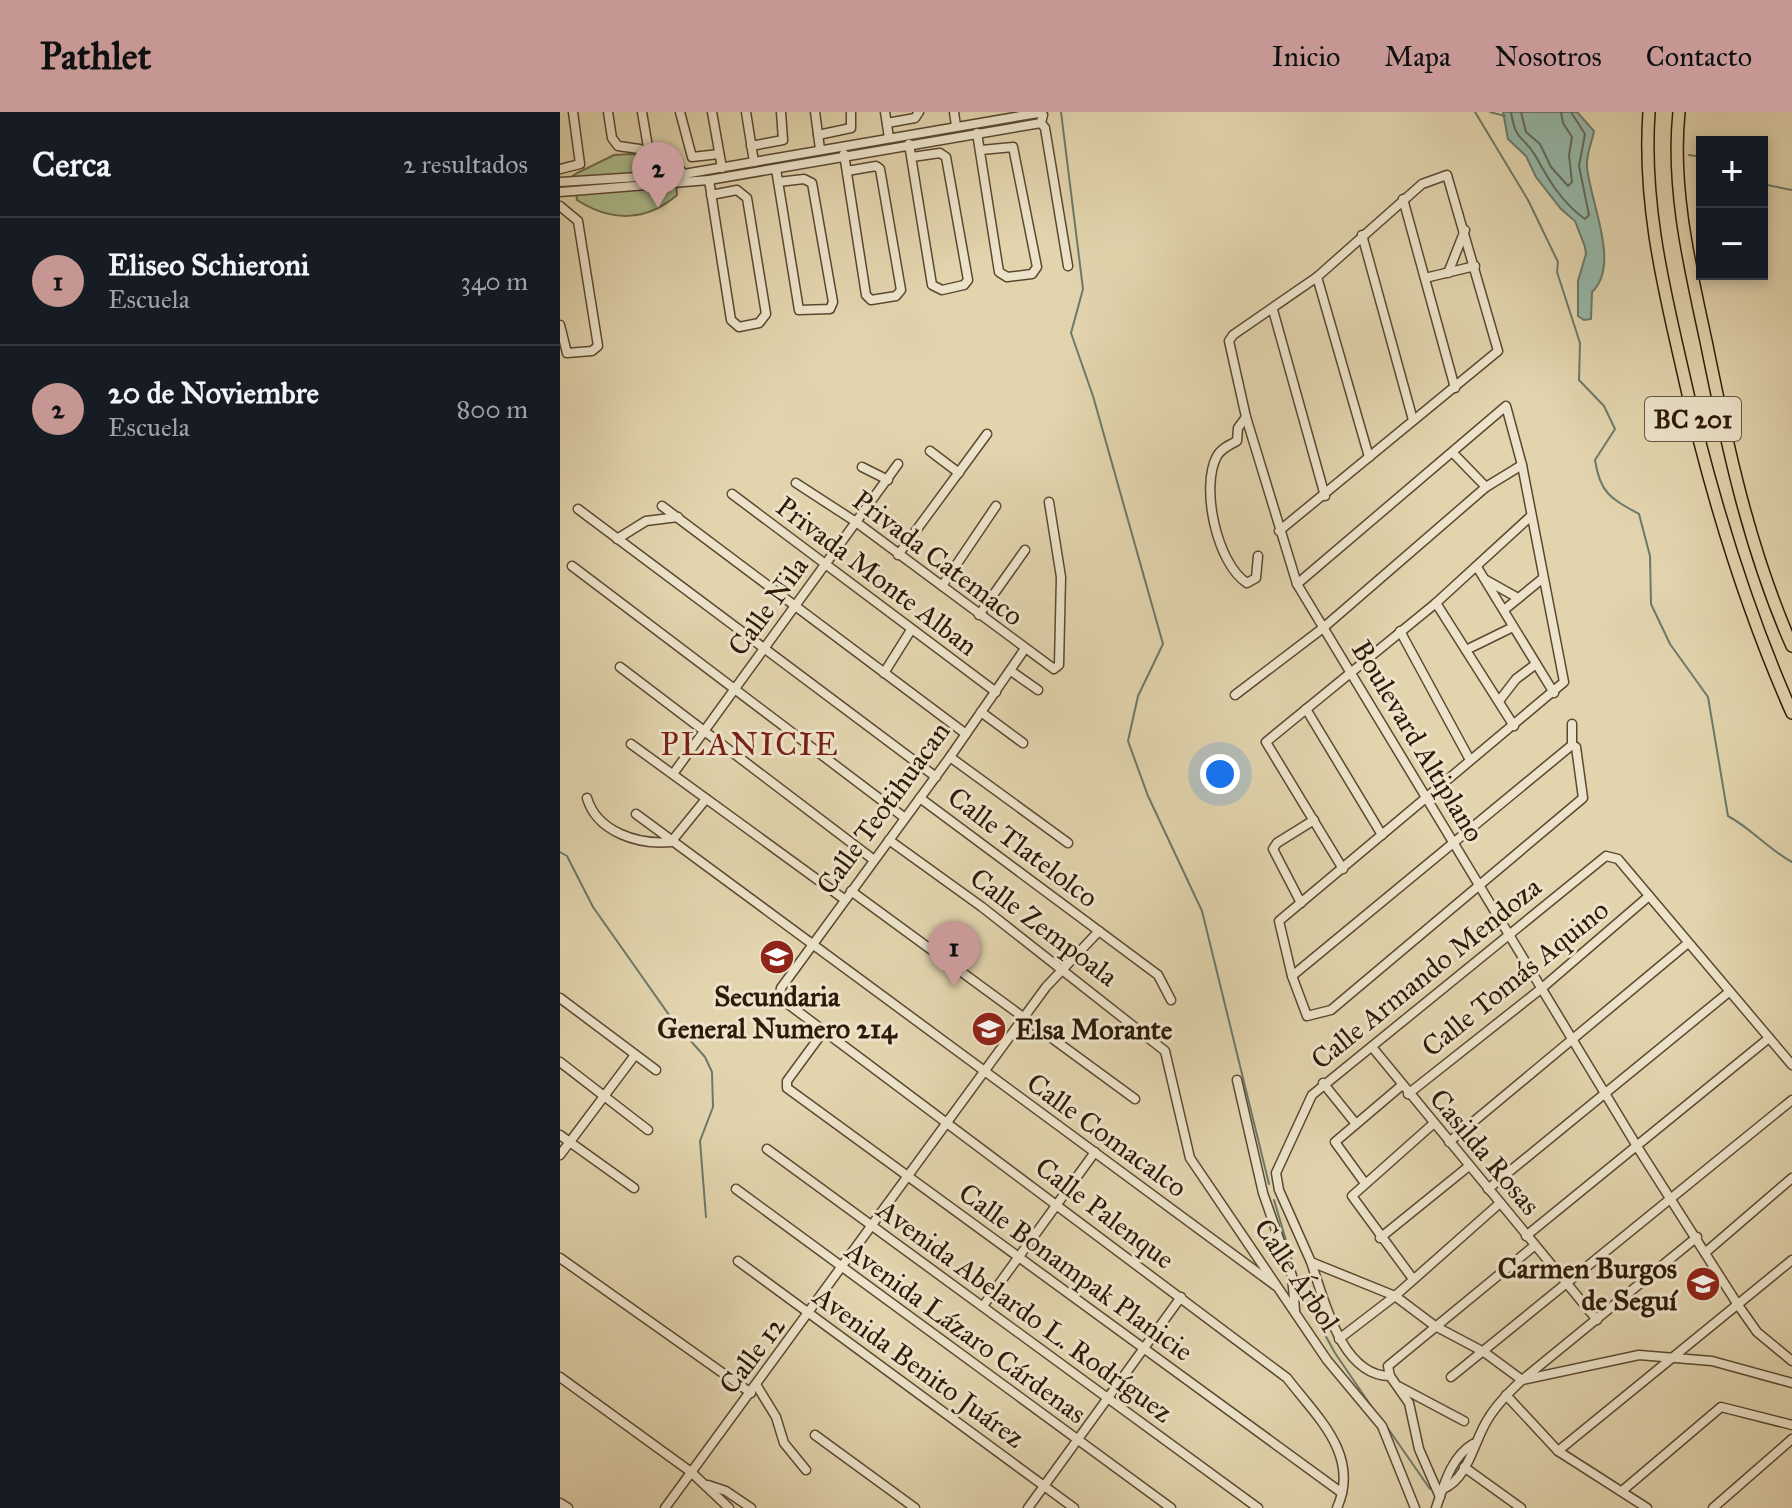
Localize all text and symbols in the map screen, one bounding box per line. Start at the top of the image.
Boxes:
text: Pathlet [40,33,151,79]
text: Inicio [1272,39,1340,74]
text: Mapa [1384,39,1451,74]
text: Nosotros [1495,39,1602,74]
text: Contacto [1646,39,1752,74]
map controls [1696,136,1768,280]
button: + [1696,136,1768,208]
pin: 2 [632,142,684,208]
text: Cerca [32,144,111,185]
text: 2 resultados [403,148,528,180]
button: − [1696,208,1768,280]
text: Eliseo Schieroni [108,247,309,283]
text: 1 [53,265,63,297]
text: 340 m [461,265,528,297]
text: Escuela [108,283,190,315]
text: 20 de Noviembre [108,375,319,411]
text: 2 [52,393,64,425]
text: 800 m [456,393,528,425]
road number: BC 201 [1645,397,1741,441]
text: Escuela [108,411,190,443]
street label: Privada Catemaco [846,482,1030,634]
street label: Privada Monte Alban [769,489,985,663]
street label: Calle Nila [720,549,816,663]
street label: Boulevard Altiplano [1344,634,1492,848]
street label: Calle Teotihuacan [809,715,957,901]
district label: PLANICIE [660,725,840,764]
your location [1200,754,1240,794]
street label: Calle Tlatelolco [941,779,1105,915]
street label: Calle Zempoala [963,860,1125,994]
street label: Calle Armando Mendoza [1304,869,1548,1077]
street label: Calle Tomás Aquino [1414,892,1616,1064]
pin: 1 [928,921,980,987]
school or university icon: Secundaria General Numero 214 [758,938,796,976]
place label: Secundaria General Numero 214 [657,979,898,1046]
school or university icon: Elsa Morante [970,1010,1008,1048]
place label: Elsa Morante [1015,1012,1173,1047]
street label: Calle Comacalco [1020,1065,1194,1205]
street label: Casilda Rosas [1422,1082,1548,1222]
street label: Calle Palenque [1029,1149,1181,1277]
street label: Calle Bonampak Planicie [952,1175,1200,1369]
street label: Avenida Abelardo L. Rodríguez [870,1191,1180,1430]
street label: Calle Árbol [1247,1212,1348,1338]
street label: Avenida Lázaro Cárdenas [838,1232,1093,1431]
place label: Carmen Burgos de Seguí [1498,1251,1679,1318]
school or university icon: Carmen Burgos de Seguí [1684,1265,1722,1303]
street label: Avenida Benito Juárez [806,1278,1032,1455]
street label: Calle 12 [711,1309,793,1401]

